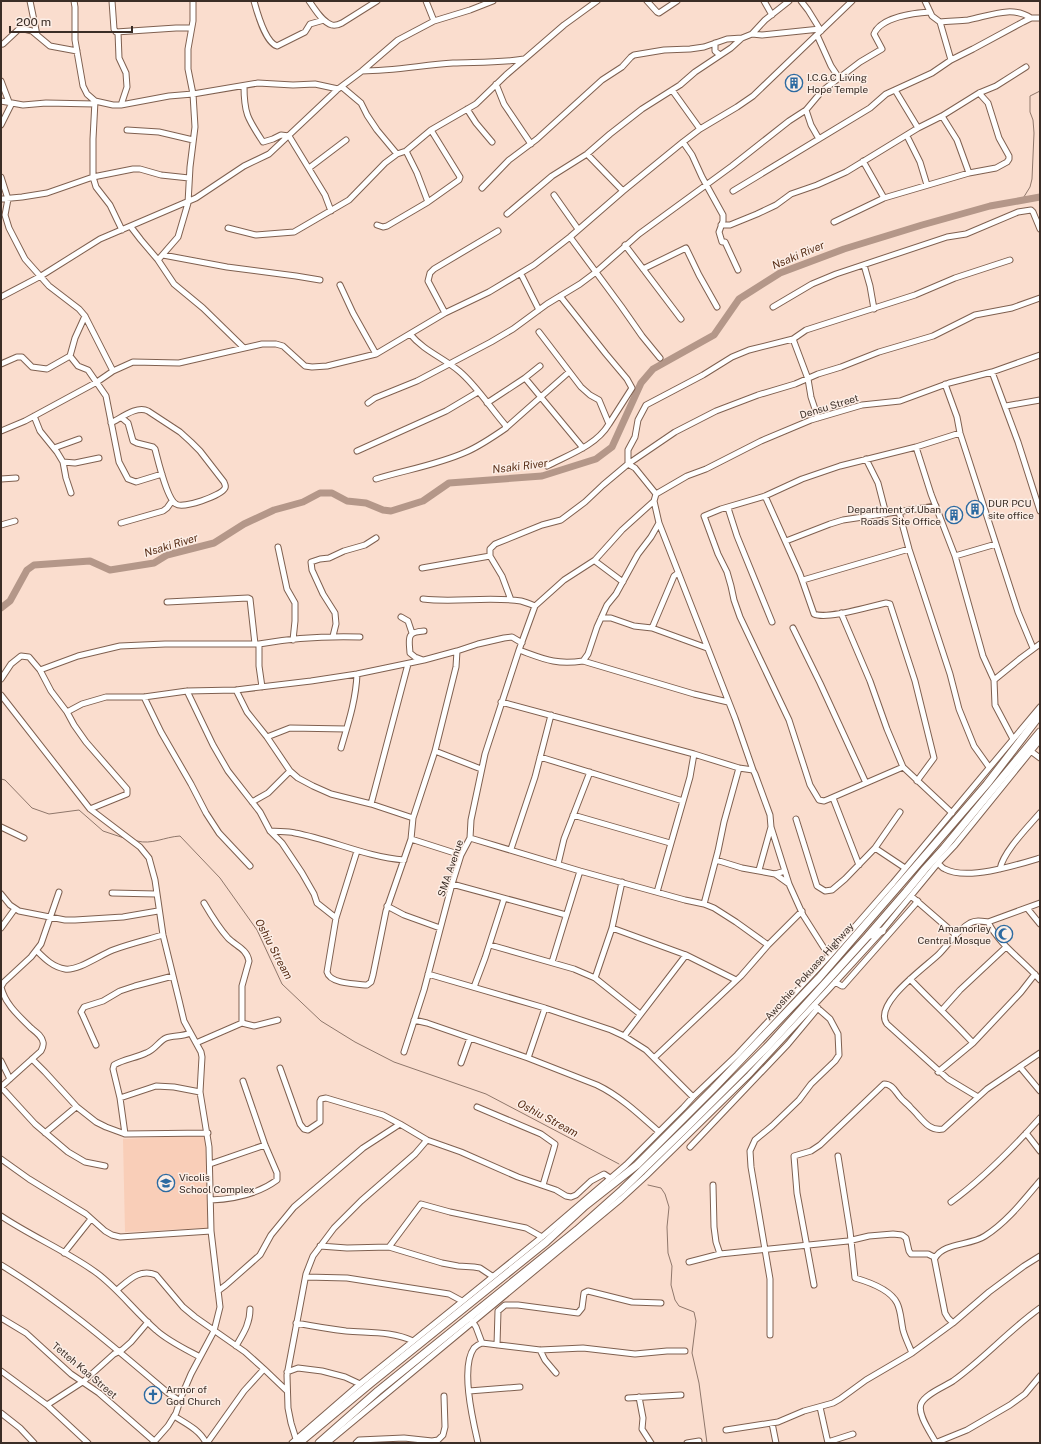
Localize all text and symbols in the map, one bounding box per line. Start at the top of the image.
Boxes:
scale bar [10,8,132,34]
text: 200 m [16,15,51,29]
place label: I.C.G.C Living Hope Temple [807,71,869,95]
building icon: I.C.G.C Living Hope Temple [784,73,804,93]
water label: Nsaki River [770,238,827,271]
street label: Densu Street [798,391,860,421]
water label: Nsaki River [492,457,549,475]
place label: DUR PCU site office [988,497,1034,521]
building icon: DUR PCU site office [965,499,985,519]
place label: Department of Uban Roads Site Office [847,503,941,527]
building icon: Department of Uban Roads Site Office [944,505,964,525]
water label: Nsaki River [143,531,200,559]
street label: SMA Avenue [435,838,465,898]
water label: Oshiu Stream [253,917,295,981]
street label: Awoshie - Pokuase Highway [762,919,856,1022]
place label: Amamorley Central Mosque [917,922,992,946]
mosque icon: Amamorley Central Mosque [994,924,1014,944]
water label: Oshiu Stream [516,1097,580,1139]
place label: Vicolis School Complex [179,1171,255,1195]
school or university icon: Vicolis School Complex [156,1173,176,1193]
street label: Tetteh Kaa Street [50,1339,120,1401]
place label: Armor of God Church [166,1383,221,1407]
church icon: Armor of God Church [143,1385,163,1405]

